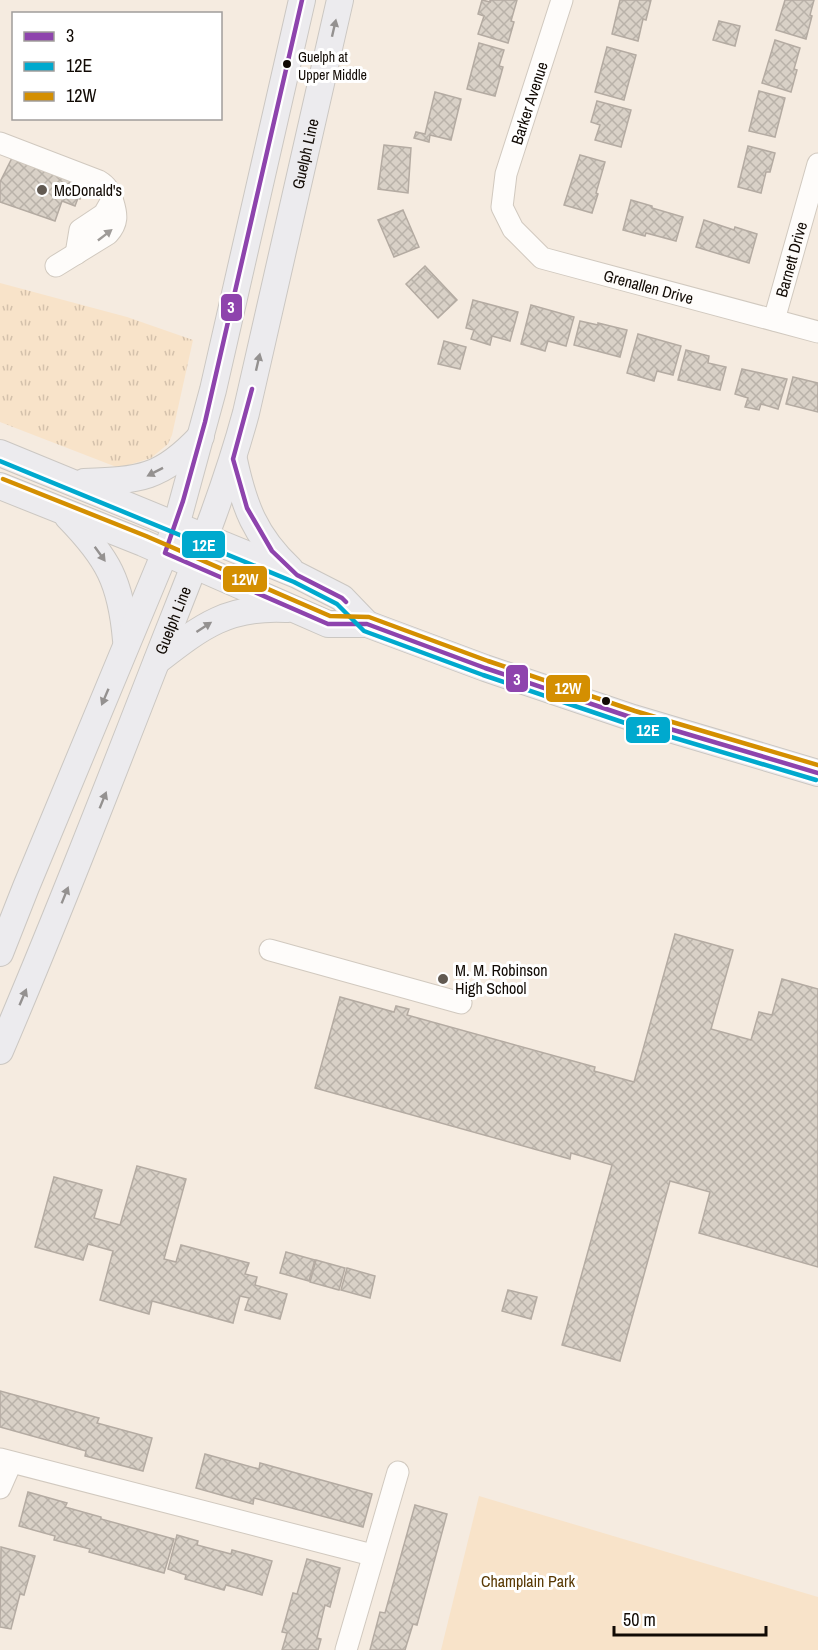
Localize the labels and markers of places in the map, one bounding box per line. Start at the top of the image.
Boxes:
place label: Guelph at Upper Middle [298,48,367,84]
marker: Guelph at Upper Middle [281,58,293,70]
place label: McDonald's [54,179,122,201]
marker: McDonald's [35,183,49,197]
unlabelled marker [600,695,612,707]
place label: M. M. Robinson High School [455,959,548,999]
marker: M. M. Robinson High School [436,972,450,986]

